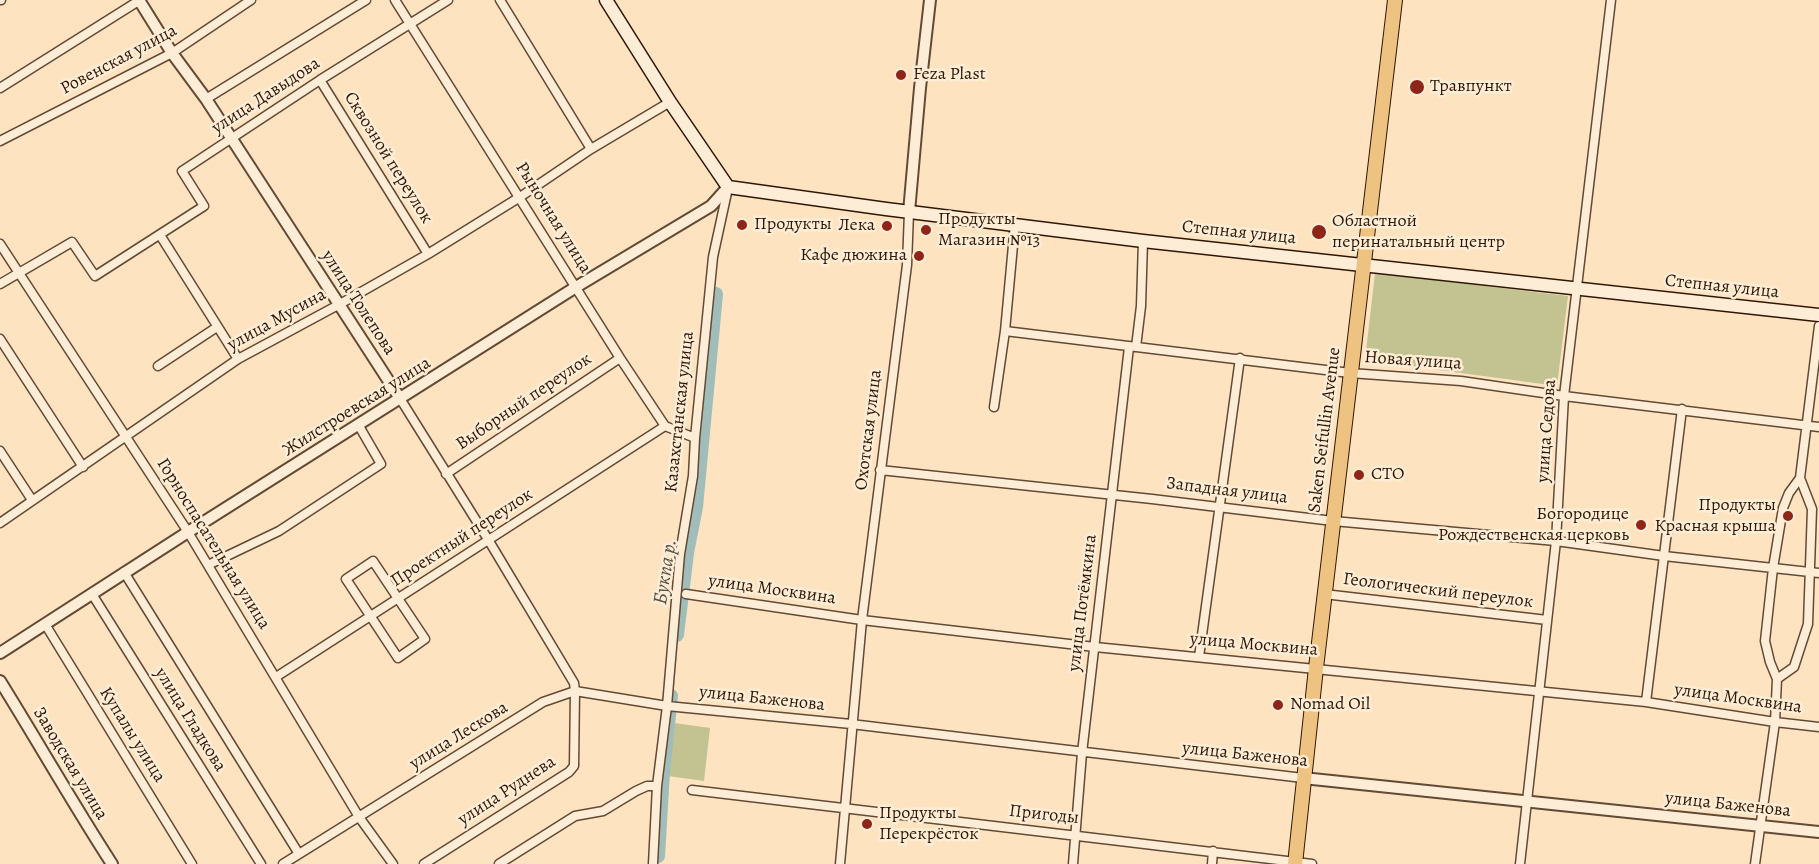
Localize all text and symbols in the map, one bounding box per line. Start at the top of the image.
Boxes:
street label: Ровенская улица [57,20,181,100]
street label: улица Давыдова [208,53,324,139]
place label: Feza Plast [913,64,986,86]
marker: Feza Plast [894,68,908,82]
place label: Травпункт [1430,76,1512,98]
marker: Травпункт [1408,78,1426,96]
street label: Сквозной переулок [339,88,437,228]
street label: Рыночная улица [510,158,596,278]
place label: Продукты Магазин №13 [938,209,1040,252]
place label: Областной перинатальный центр [1332,211,1505,254]
place label: Продукты [754,214,832,236]
place label: Лека [838,215,875,237]
street label: Степная улица [1181,216,1297,250]
marker: Продукты [735,218,749,232]
marker: Лека [880,219,894,233]
marker: Продукты Магазин №13 [919,223,933,237]
marker: Областной перинатальный центр [1310,223,1328,241]
place label: Кафе дюжина [800,245,907,267]
street label: улица Толепова [316,247,400,359]
marker: Кафе дюжина [912,249,926,263]
street label: Степная улица [1664,270,1780,304]
street label: улица Мусина [224,284,330,356]
street label: Казахстанская улица [661,330,699,494]
street label: Saken Seifullin Avenue [1304,346,1346,514]
street label: Новая улица [1364,347,1462,375]
street label: Выборный переулок [452,349,596,455]
street label: Жилстроевская улица [279,353,435,461]
street label: Охотская улица [851,368,887,492]
street label: улица Седова [1533,379,1561,483]
street label: Горноспасательная улица [151,454,275,634]
place label: СТО [1371,464,1404,486]
marker: СТО [1352,468,1366,482]
street label: Западная улица [1165,473,1289,509]
street label: Проектный переулок [387,484,537,592]
place label: Продукты Красная крыша [1654,495,1776,538]
place label: Богородице Рождественская церковь [1438,504,1629,546]
marker: Продукты Красная крыша [1781,509,1795,523]
marker: Богородице Рождественская церковь [1634,518,1648,532]
street label: улица Потёмкина [1064,533,1102,673]
water label: Букпа р. [649,537,683,607]
street label: Геологический переулок [1342,569,1534,613]
street label: улица Москвина [707,570,837,610]
street label: улица Москвина [1189,629,1319,661]
street label: улица Гладкова [149,664,231,776]
street label: улица Москвина [1673,679,1803,719]
street label: улица Баженова [698,682,826,716]
street label: Купалы улица [94,683,170,787]
place label: Nomad Oil [1290,694,1370,716]
street label: улица Лескова [406,697,512,775]
marker: Nomad Oil [1271,698,1285,712]
street label: Заводская улица [28,704,112,824]
street label: улица Баженова [1181,738,1309,772]
street label: улица Руднева [454,751,560,831]
street label: улица Баженова [1664,788,1792,822]
street label: Пригоды [1008,801,1080,829]
place label: Продукты Перекрёсток [879,803,979,846]
marker: Продукты Перекрёсток [860,817,874,831]

